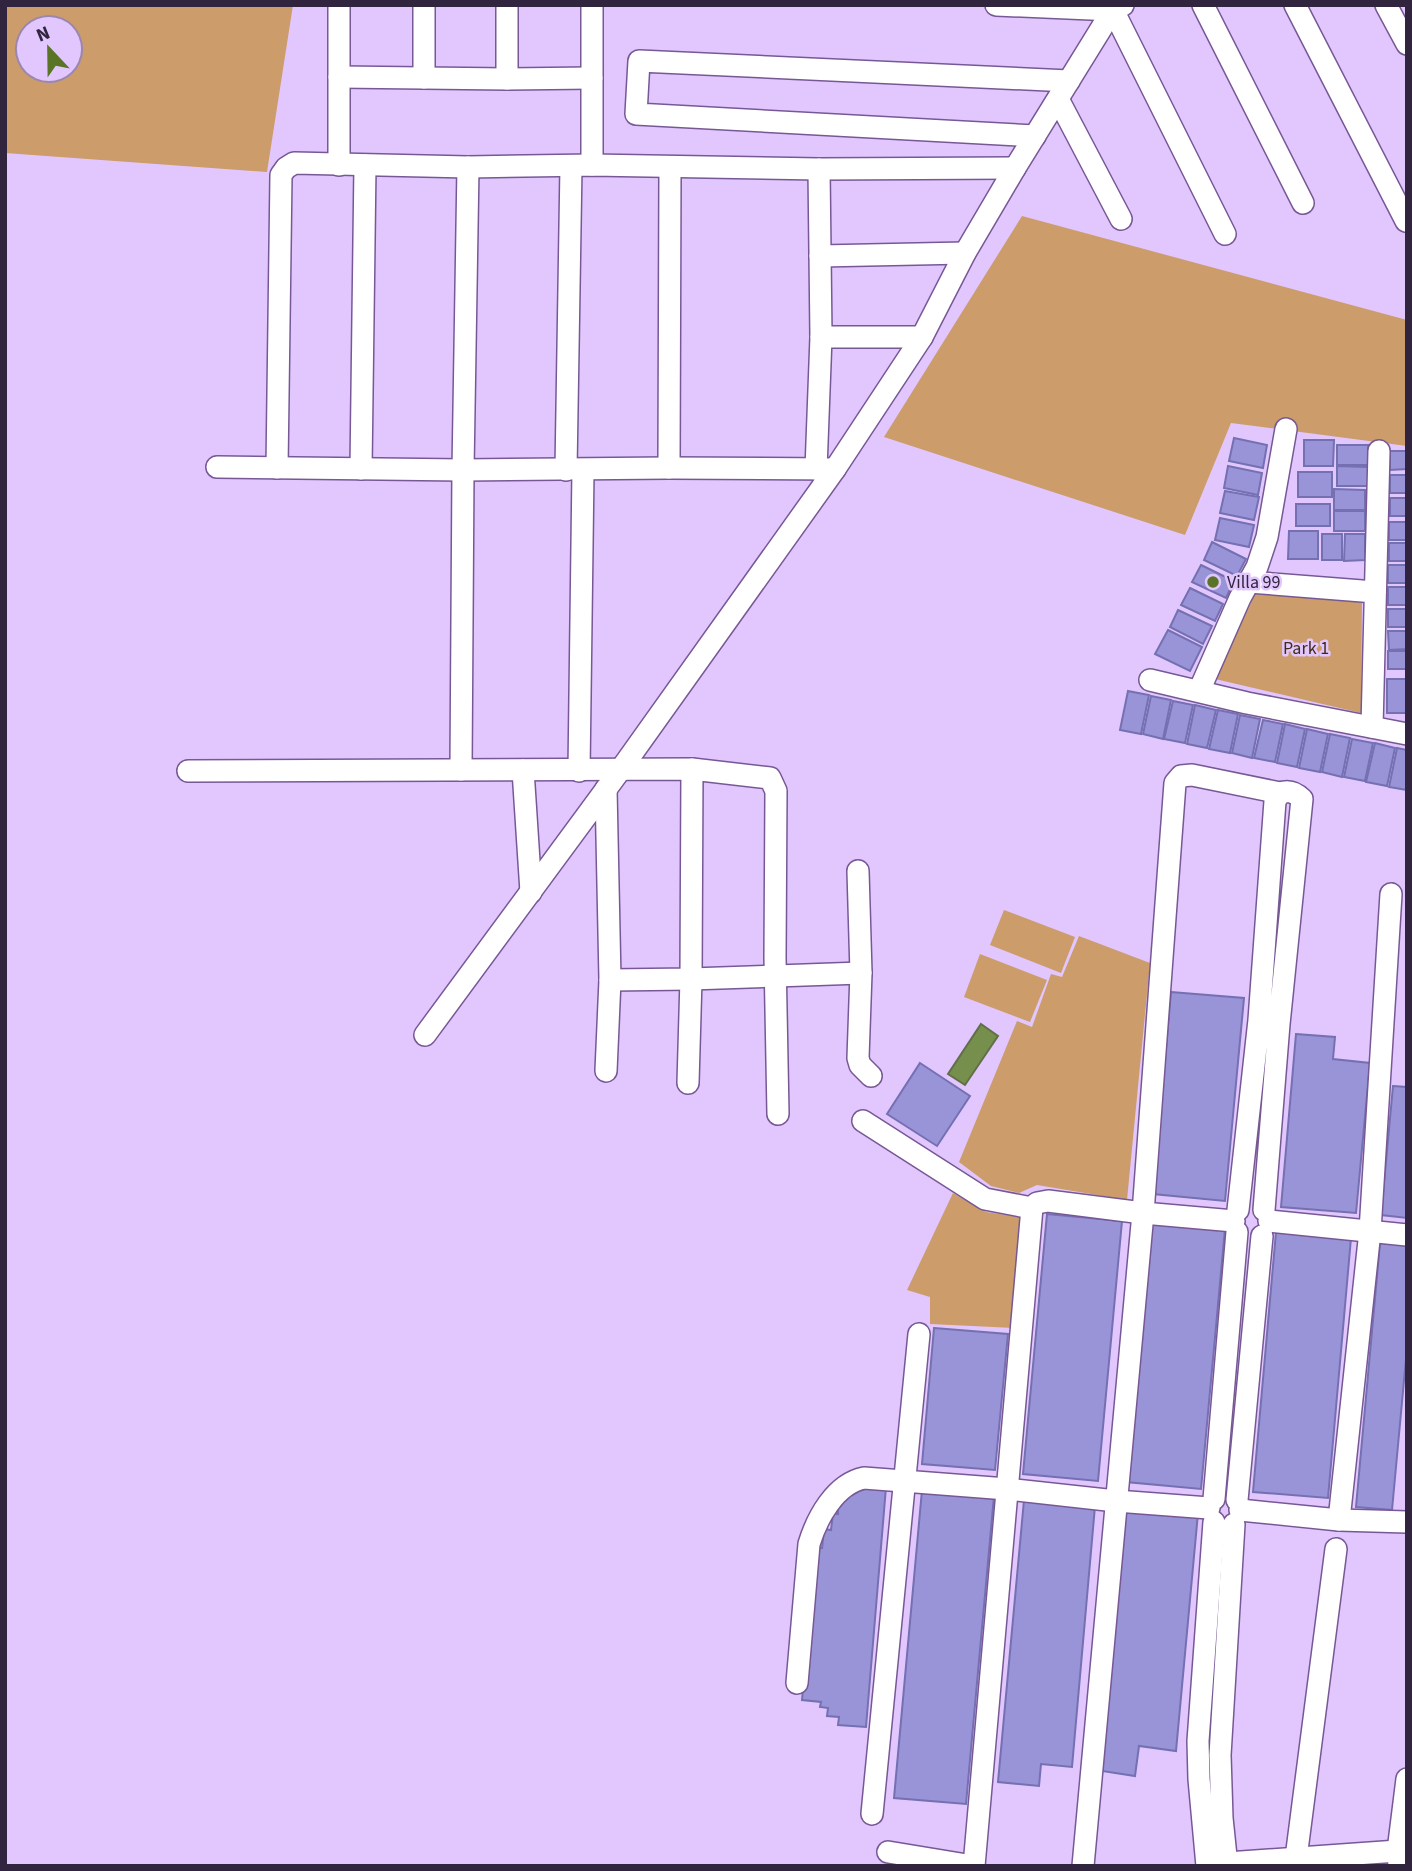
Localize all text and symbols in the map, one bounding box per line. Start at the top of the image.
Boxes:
north arrow [14,14,84,84]
text: N [32,20,54,50]
place label: Villa 99 [1227,570,1280,595]
marker: Villa 99 [1205,574,1221,590]
park label: Park 1 [1283,636,1329,661]

